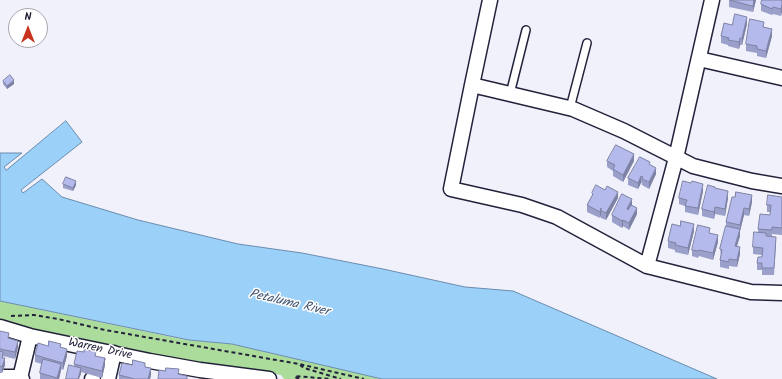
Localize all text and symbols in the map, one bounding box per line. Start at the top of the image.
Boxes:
north arrow [8,8,48,48]
text: N [25,8,31,26]
water label: Petaluma River [248,287,330,321]
street label: Warren Drive [67,336,133,364]

